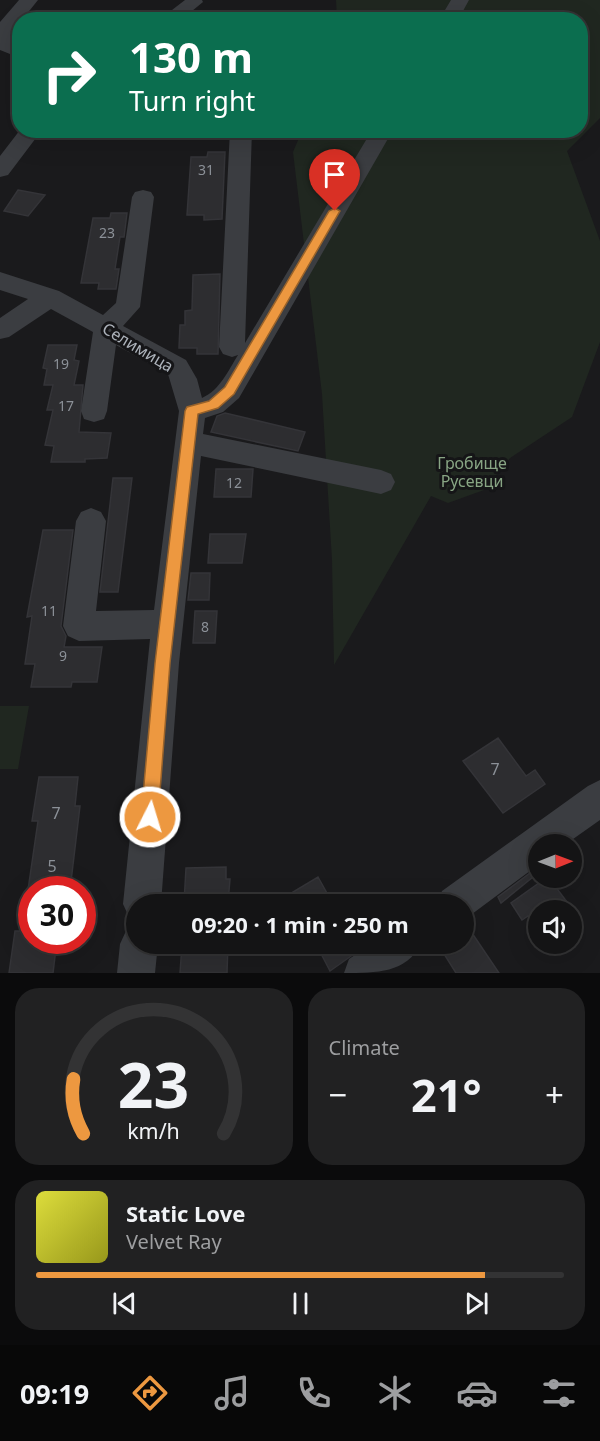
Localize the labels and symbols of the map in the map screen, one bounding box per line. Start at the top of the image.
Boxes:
pin [309,149,360,211]
house number: 31 [198,160,214,179]
house number: 23 [99,223,115,242]
street label: Селимица [98,317,178,377]
house number: 19 [53,354,69,373]
house number: 17 [58,396,74,415]
park label: Гробище Русевци [437,452,507,492]
house number: 12 [226,473,242,492]
house number: 11 [41,601,57,620]
house number: 8 [201,617,209,636]
house number: 9 [59,646,67,665]
house number: 7 [490,758,500,780]
position arrow [118,785,182,849]
house number: 7 [51,802,61,824]
north arrow [528,834,582,888]
house number: 5 [47,855,57,877]
speed limit sign: 30 [18,876,96,954]

